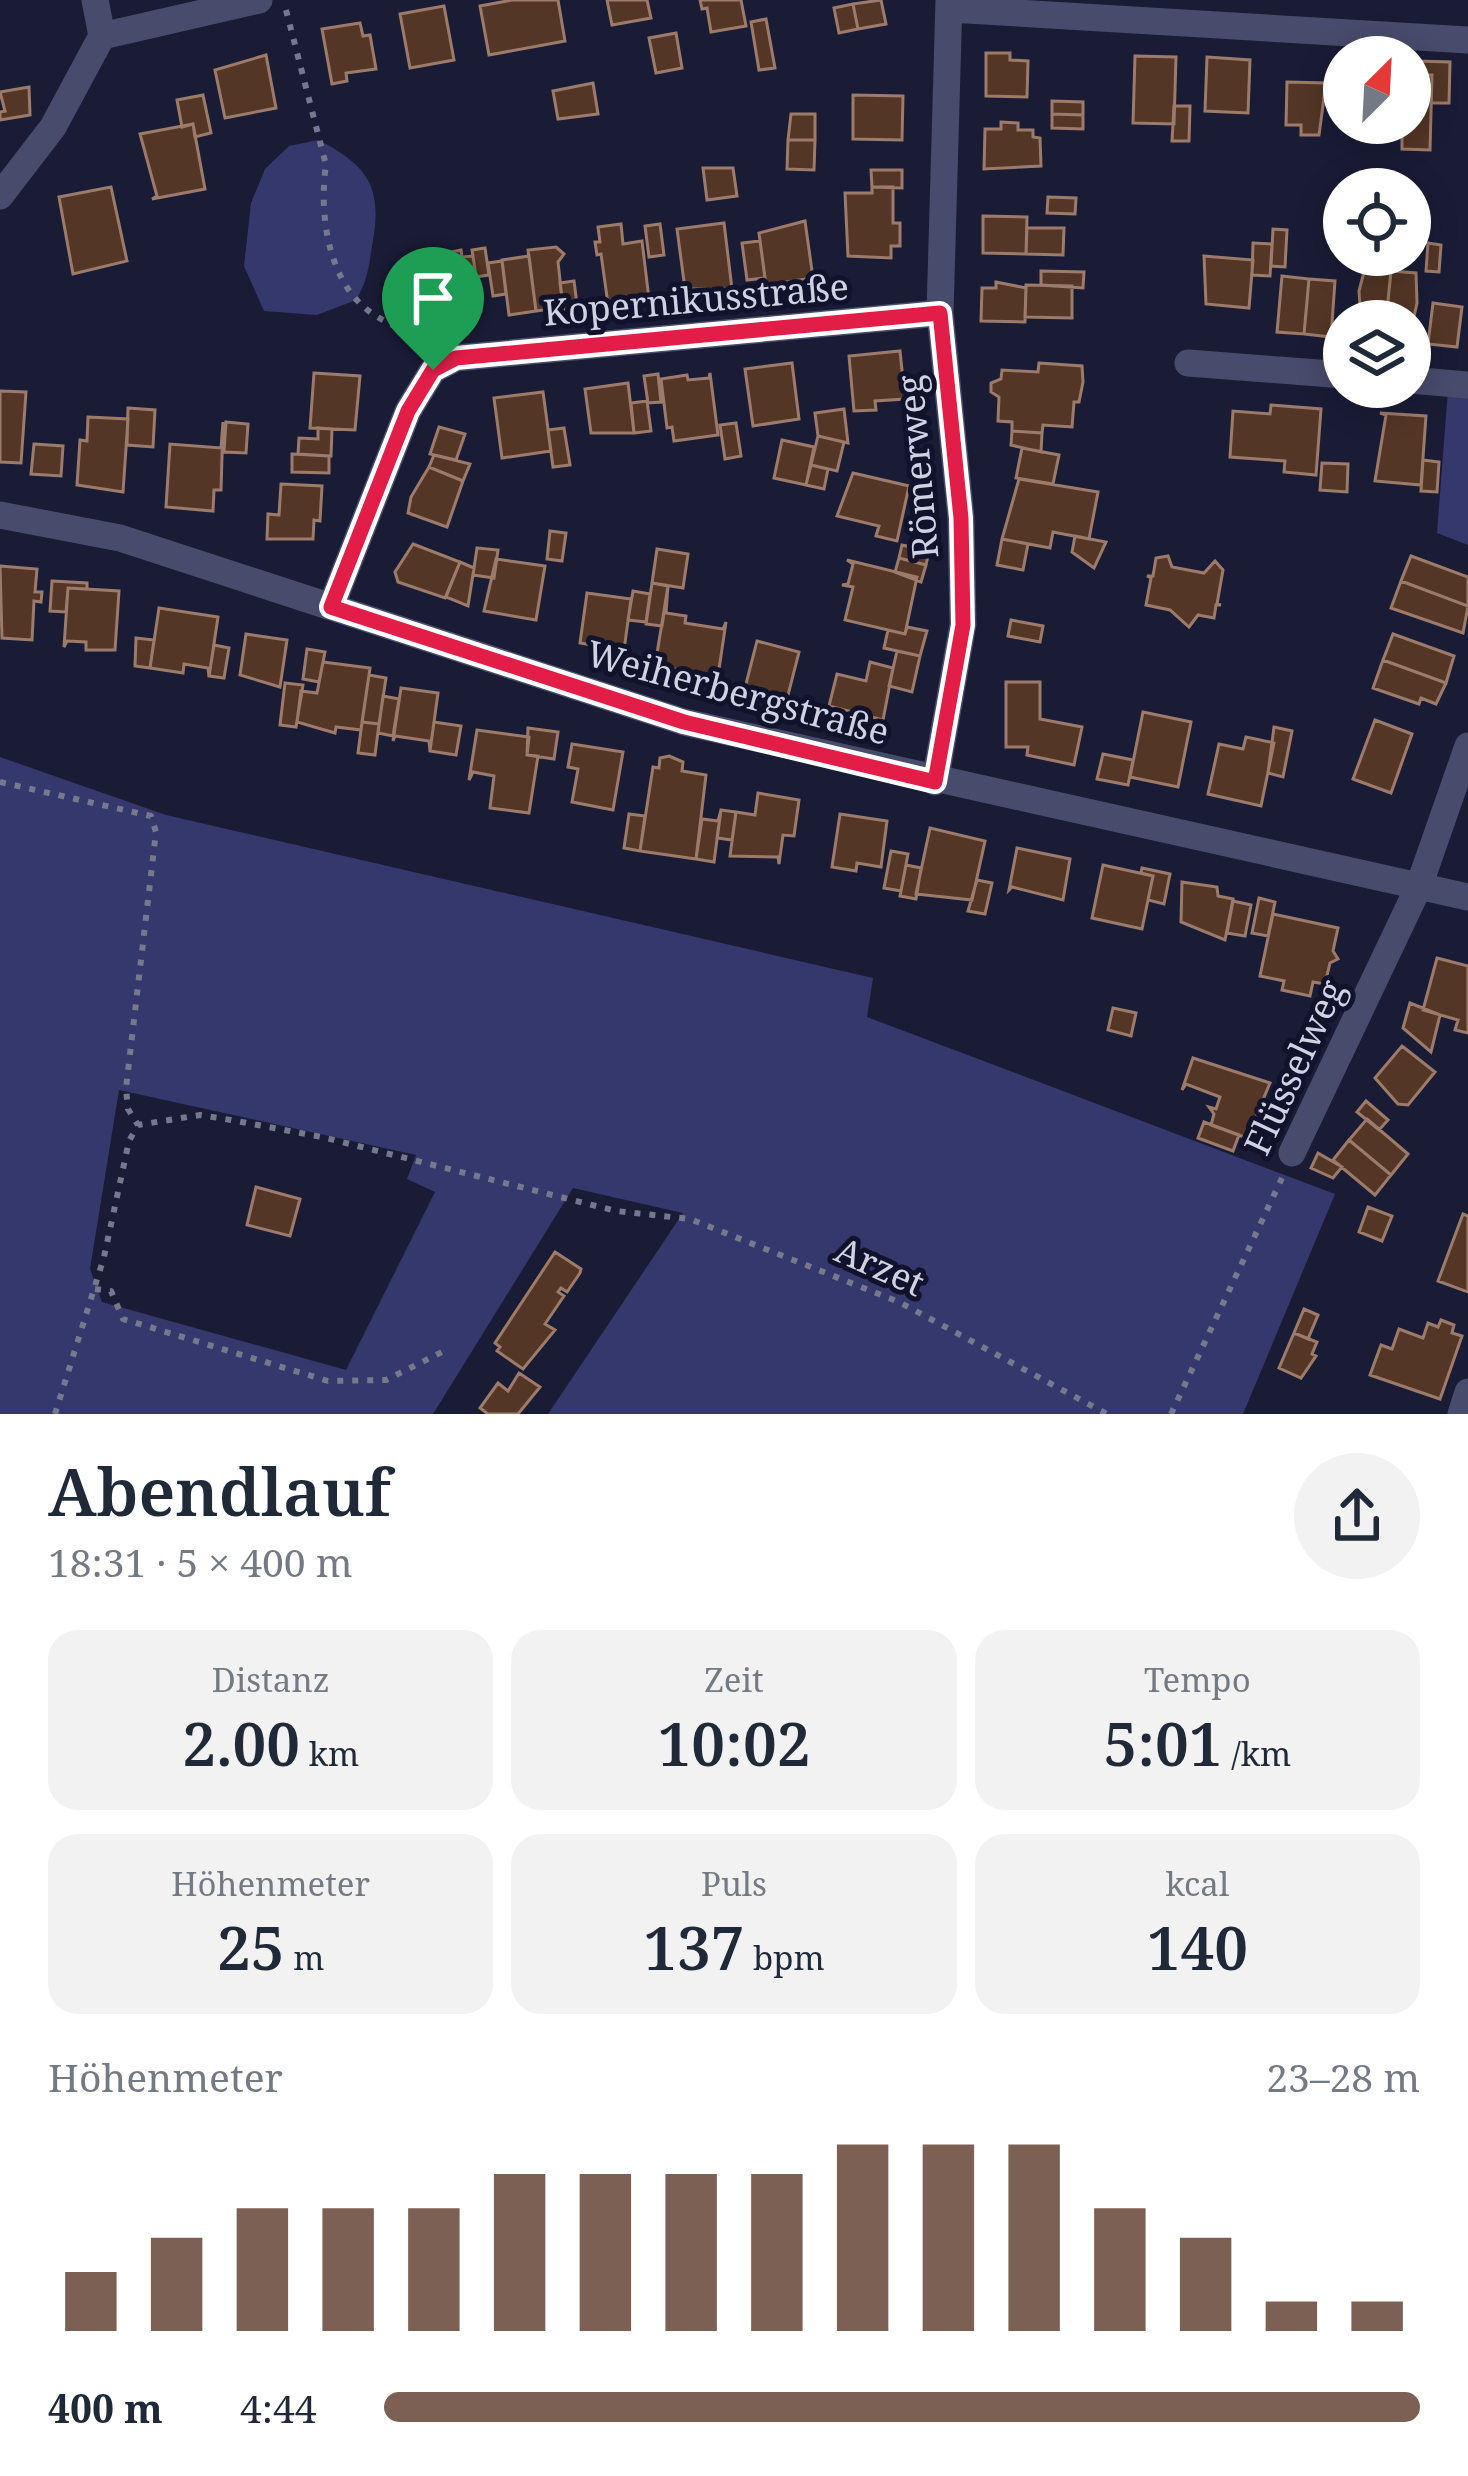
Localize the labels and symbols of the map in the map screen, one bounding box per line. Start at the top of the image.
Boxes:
north arrow [1323,36,1431,144]
pin [382,247,484,370]
street label: Kopernikusstraße [541,261,851,337]
street label: Römerweg [885,373,949,561]
street label: Weiherbergstraße [581,628,895,756]
street label: Flüsselweg [1232,972,1356,1162]
street label: Arzet [828,1225,932,1307]

